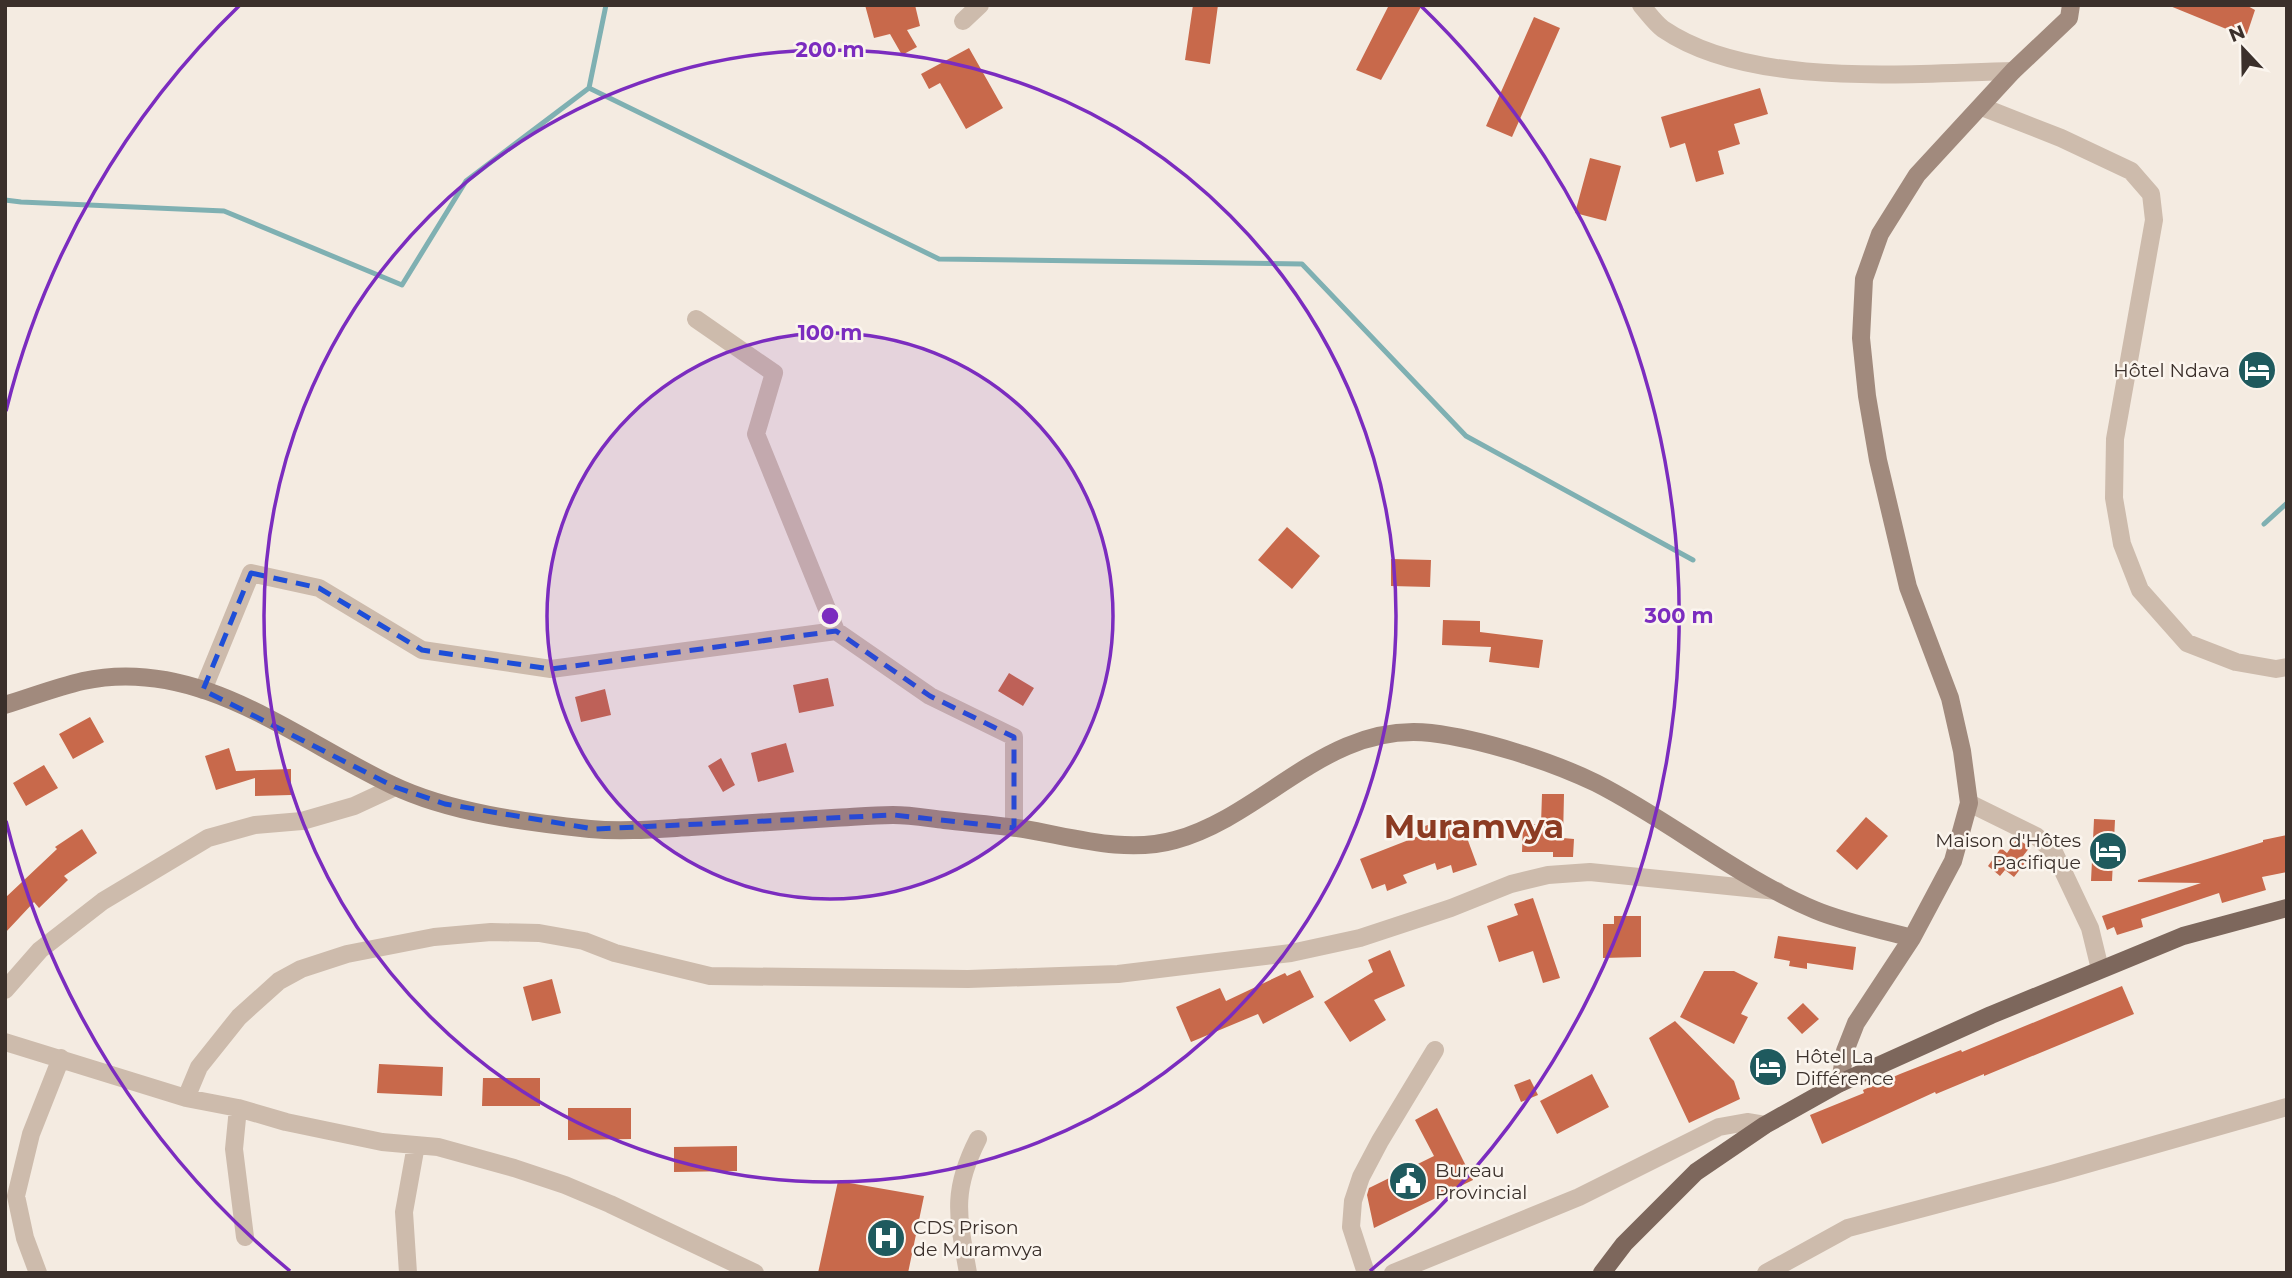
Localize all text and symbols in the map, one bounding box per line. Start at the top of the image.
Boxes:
north arrow [2208,14,2278,84]
text: N [2225,20,2248,47]
text: 200 m [796,37,864,62]
text: 100 m [798,320,862,345]
hotel icon: Hôtel Ndava [2236,349,2278,391]
place label: Hôtel Ndava [2113,359,2230,382]
text: 300 m [1644,603,1713,628]
centre of rings [818,604,842,628]
district label: Muramvya [1384,806,1564,846]
place label: Maison d'Hôtes Pacifique [1935,829,2081,874]
hotel icon: Maison d'Hôtes Pacifique [2087,830,2129,872]
place label: Hôtel La Différence [1795,1045,1894,1090]
hotel icon: Hôtel La Différence [1747,1046,1789,1088]
place label: Bureau Provincial [1435,1159,1527,1204]
public building icon: Bureau Provincial [1387,1160,1429,1202]
place label: CDS Prison de Muramvya [913,1216,1043,1261]
hospital icon: CDS Prison de Muramvya [865,1217,907,1259]

